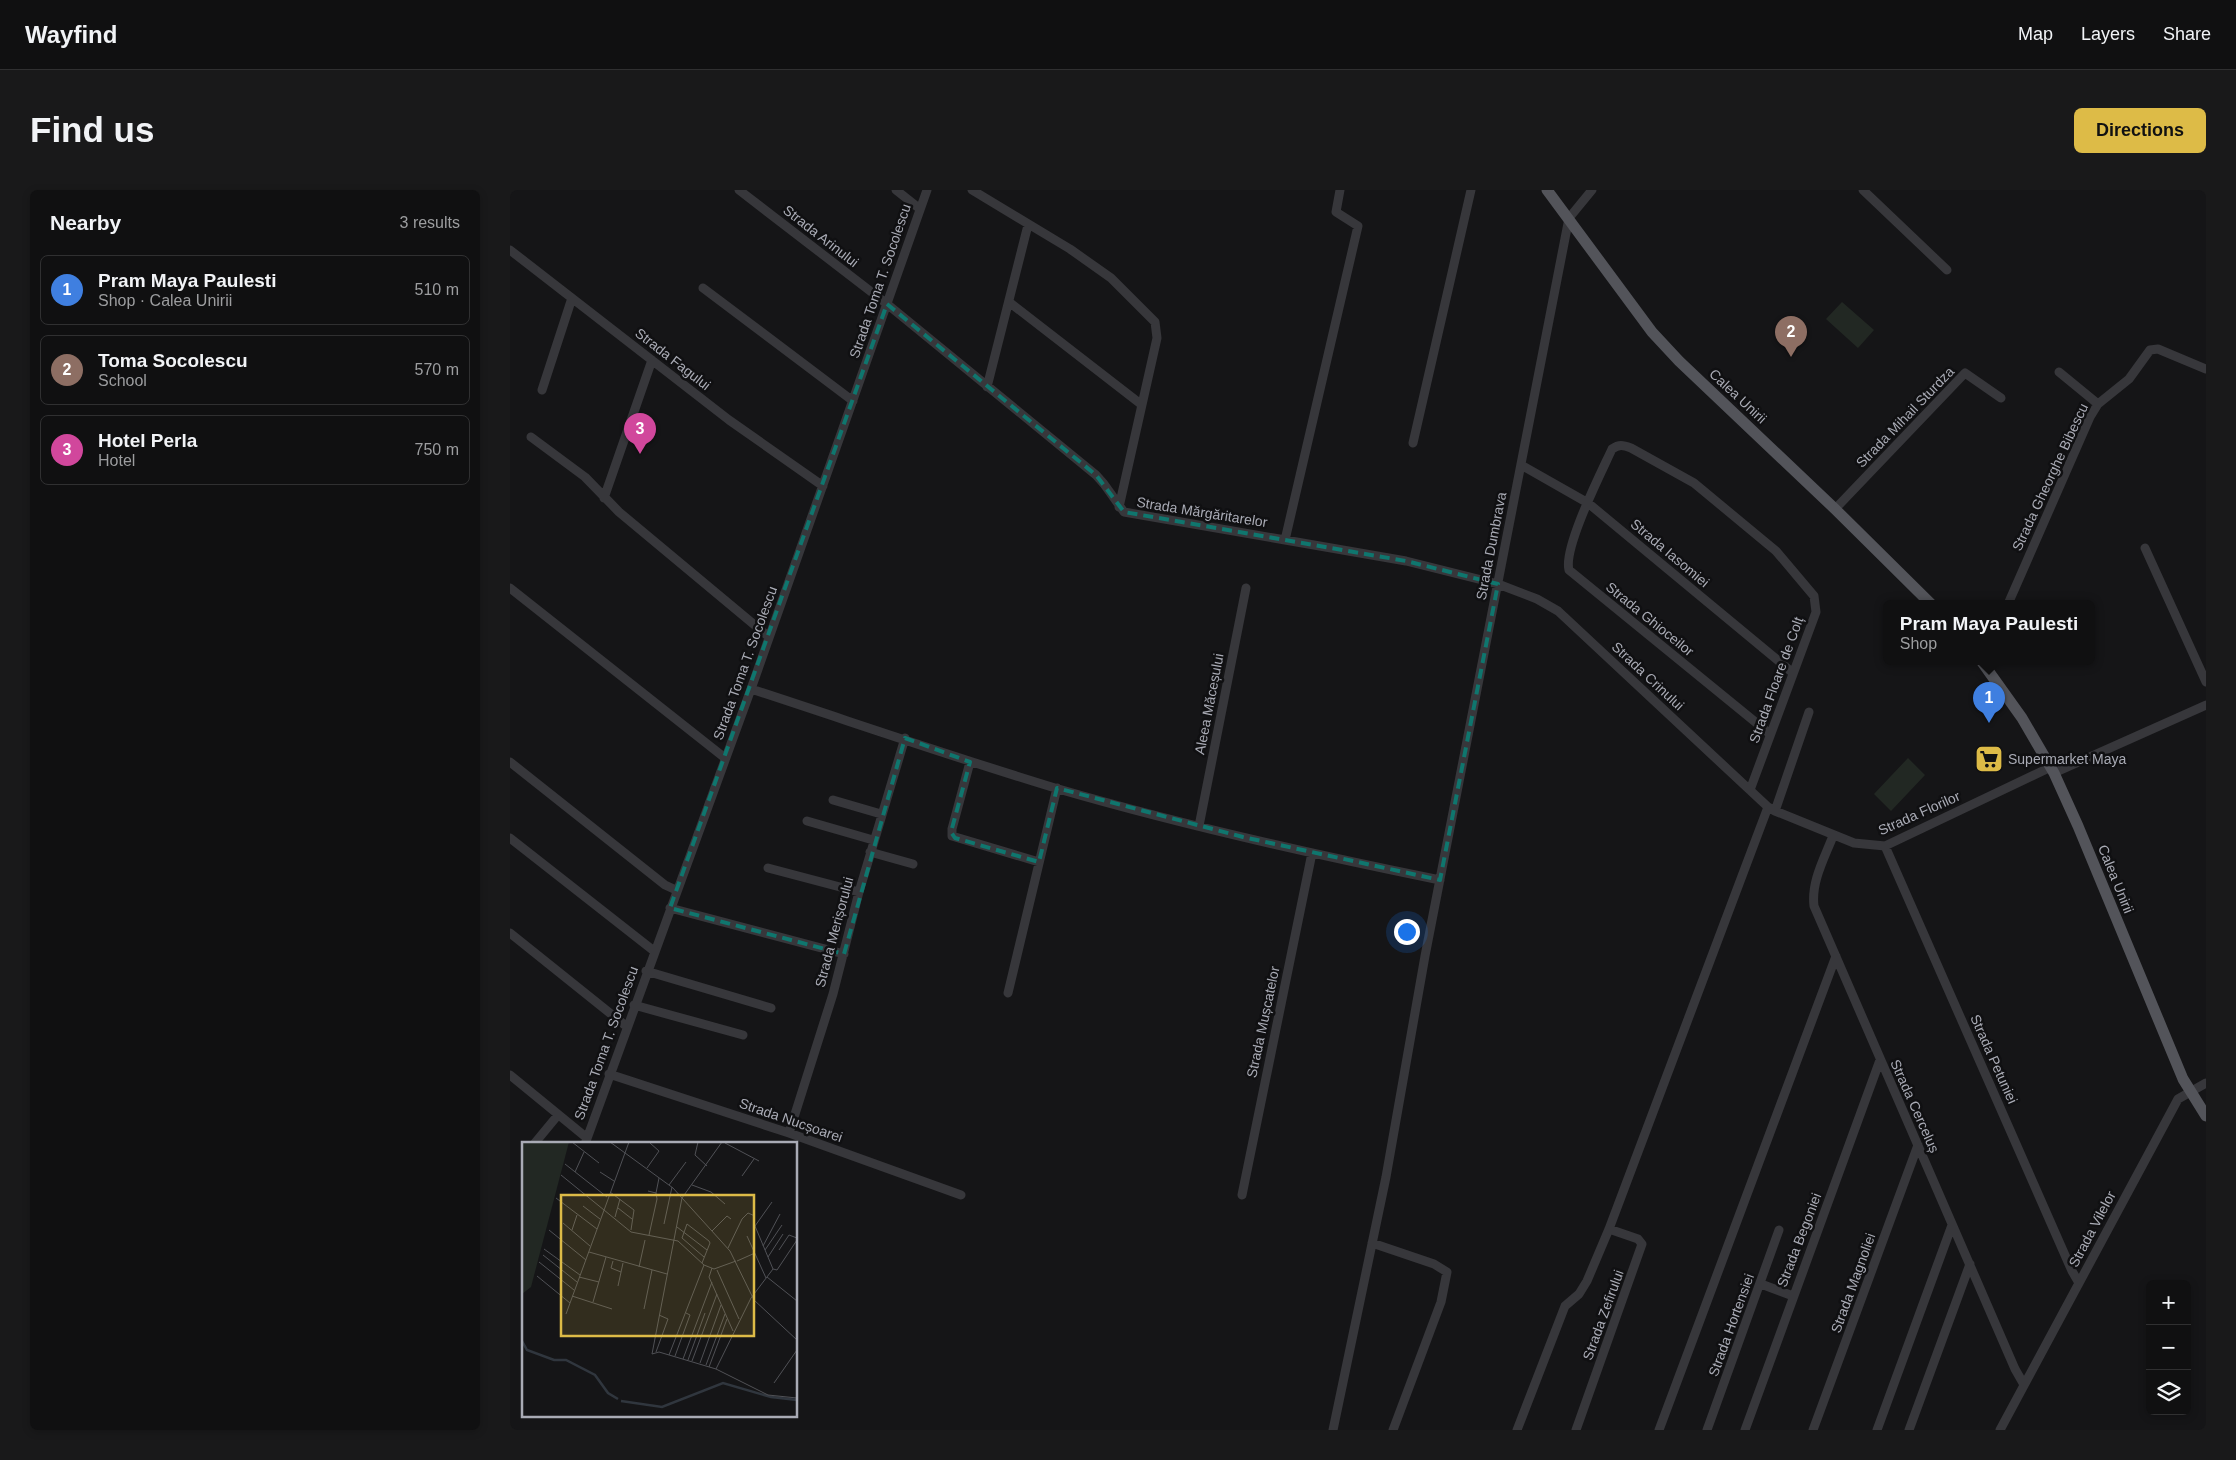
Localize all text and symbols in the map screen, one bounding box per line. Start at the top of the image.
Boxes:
text: Wayfind [25,21,117,48]
text: Map [2018,24,2053,44]
text: Layers [2081,24,2135,44]
text: Share [2163,24,2211,44]
button: Directions [2074,108,2206,153]
text: Find us [30,110,154,149]
street label: Strada Arinului [780,202,862,270]
street label: Strada Toma T. Socolescu [846,202,914,360]
text: Nearby [50,211,121,234]
text: 3 results [400,214,460,231]
text: Pram Maya Paulesti [98,270,276,291]
text: 1 [63,281,71,298]
text: 510 m [415,281,459,298]
text: Shop · Calea Unirii [98,292,232,309]
pin: 2 [1775,316,1807,357]
street label: Strada Fagului [632,325,714,393]
text: Toma Socolescu [98,350,248,371]
text: 2 [63,361,71,378]
text: 570 m [415,361,459,378]
street label: Strada Mihail Sturdza [1853,363,1957,471]
street label: Calea Unirii [1706,365,1770,427]
text: School [98,372,147,389]
street label: Strada Gheorghe Bibescu [2009,401,2091,553]
pin: 3 [624,413,656,454]
text: Hotel Perla [98,430,197,451]
text: 3 [63,441,71,458]
text: 750 m [415,441,459,458]
text: Hotel [98,452,135,469]
street label: Strada Dumbrava [1473,490,1509,601]
street label: Strada Mărgăritarelor [1135,494,1269,530]
street label: Strada Iasomiei [1628,516,1712,590]
street label: Strada Ghioceilor [1603,579,1697,659]
street label: Strada Toma T. Socolescu [710,584,780,742]
popup [1883,600,2095,665]
text: Pram Maya Paulesti [1900,613,2078,634]
street label: Strada Floare de Colț [1746,615,1806,745]
text: Shop [1900,635,1937,652]
street label: Strada Crinului [1609,639,1687,713]
street label: Aleea Măceșului [1191,652,1227,756]
pin: 1 [1973,682,2005,723]
supermarket icon: Supermarket Maya [1974,744,2004,774]
place label: Supermarket Maya [2008,751,2126,767]
street label: Strada Florilor [1876,788,1963,838]
street label: Calea Unirii [2095,842,2137,916]
street label: Strada Merișorului [812,875,856,989]
your location [1394,919,1420,945]
street label: Strada Toma T. Socolescu [571,964,641,1122]
street label: Strada Mușcatelor [1243,964,1283,1079]
street label: Strada Petuniei [1967,1012,2021,1106]
street label: Strada Cerceluș [1887,1057,1943,1155]
street label: Strada Nucșoarei [737,1095,845,1145]
inset map [522,1142,798,1418]
street label: Strada Vilelor [2065,1188,2119,1270]
street label: Strada Begoniei [1774,1191,1824,1289]
street label: Strada Magnoliei [1828,1231,1878,1335]
street label: Strada Zefirului [1579,1268,1627,1362]
street label: Strada Hortensiei [1705,1271,1757,1379]
map controls [2146,1280,2191,1415]
button: + [2146,1280,2191,1325]
button: − [2146,1325,2191,1370]
button: layers [2146,1370,2191,1415]

